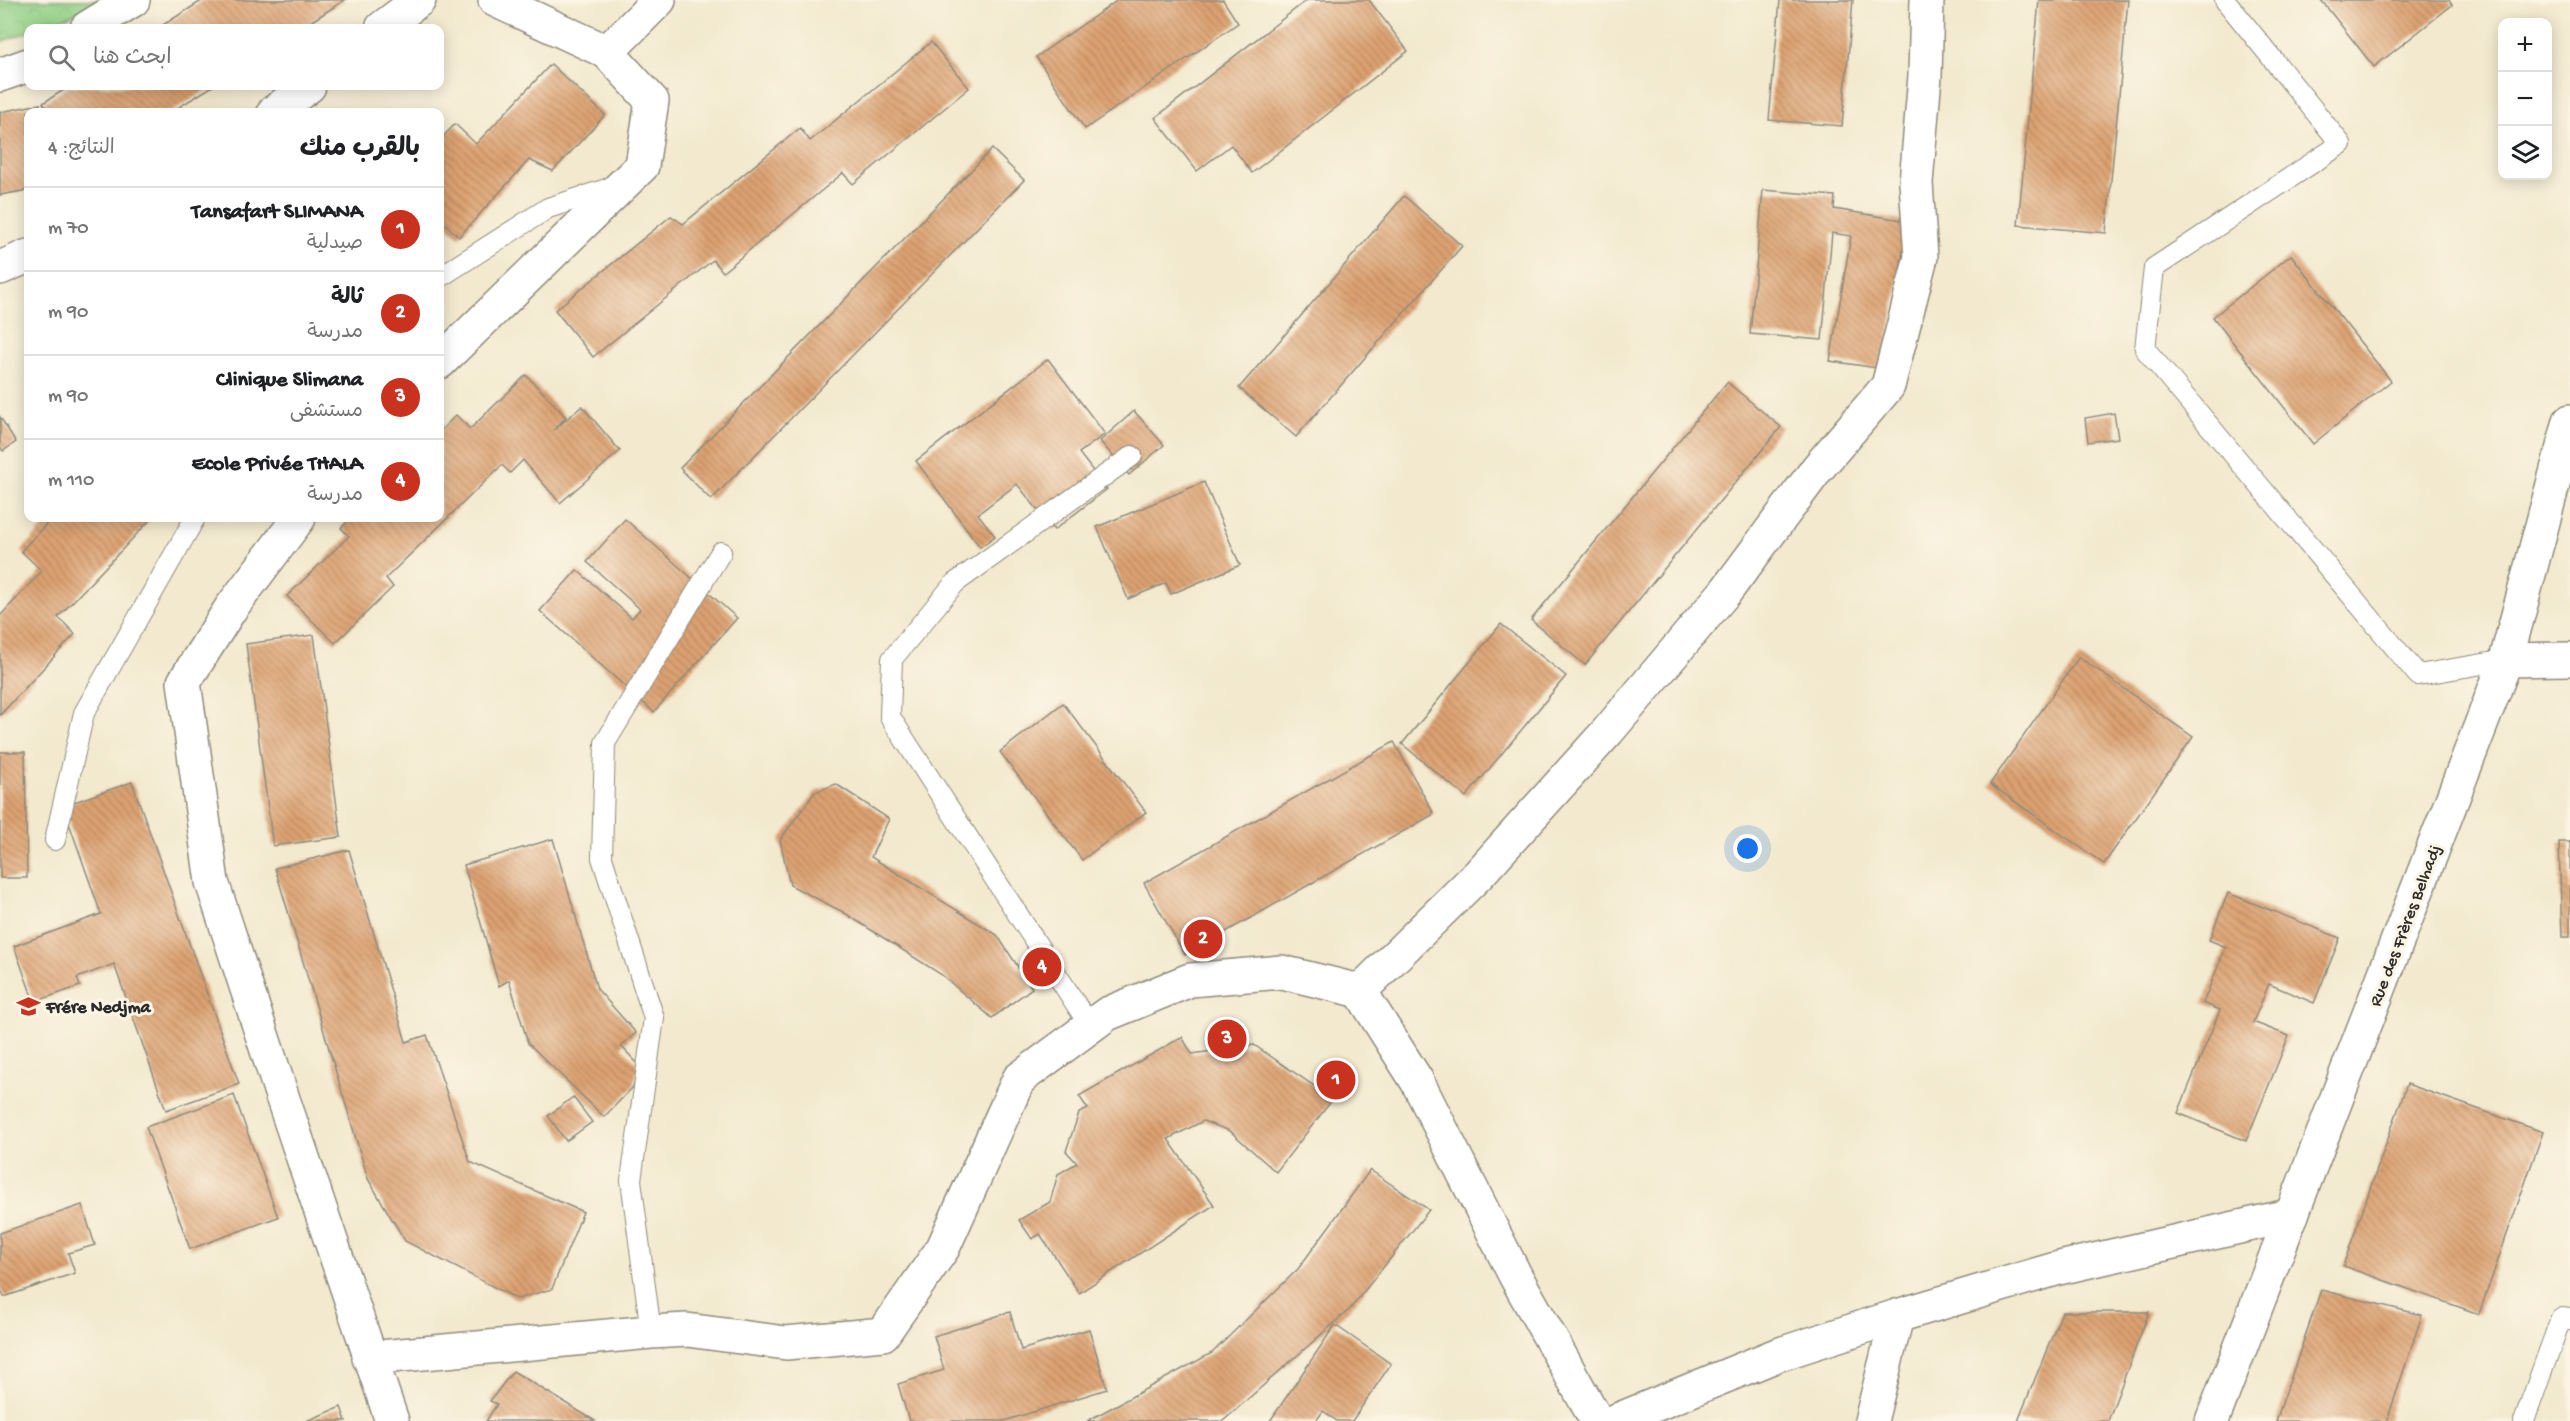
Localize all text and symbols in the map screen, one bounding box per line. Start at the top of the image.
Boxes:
map controls [2498,18,2552,180]
button: + [2498,18,2552,72]
search box [24,24,444,90]
icon: search [45,41,78,74]
text: ابحث هنا [93,46,172,72]
button: − [2498,72,2552,126]
button: layers [2498,126,2552,180]
text: بالقرب منك [300,135,420,166]
text: النتائج: 4 [48,138,115,161]
text: Tansafart SLIMANA [192,200,363,226]
text: 70 m [48,218,89,241]
text: 1 [396,218,405,241]
text: صيدلية [307,233,363,256]
text: ثالة [331,286,363,312]
text: 90 m [48,302,88,325]
text: 2 [396,302,405,325]
text: مدرسة [307,322,363,345]
text: Clinique Slimana [216,368,363,394]
text: 90 m [48,386,88,409]
text: 3 [395,386,406,409]
text: مستشفى [290,401,363,424]
text: Ecole Privée THALA [192,452,363,478]
text: 110 m [48,470,94,493]
text: 4 [396,470,405,493]
text: مدرسة [307,485,363,508]
your location [1733,834,1762,863]
street label: Rue des Frères Belhadj [2366,842,2447,1010]
pin: 2 [1184,916,1222,962]
pin: 4 [1022,944,1062,990]
school or university icon: Frére Nedjma [15,993,41,1019]
place label: Frére Nedjma [45,998,151,1019]
pin: 3 [1208,1016,1246,1062]
pin: 1 [1316,1058,1356,1102]

